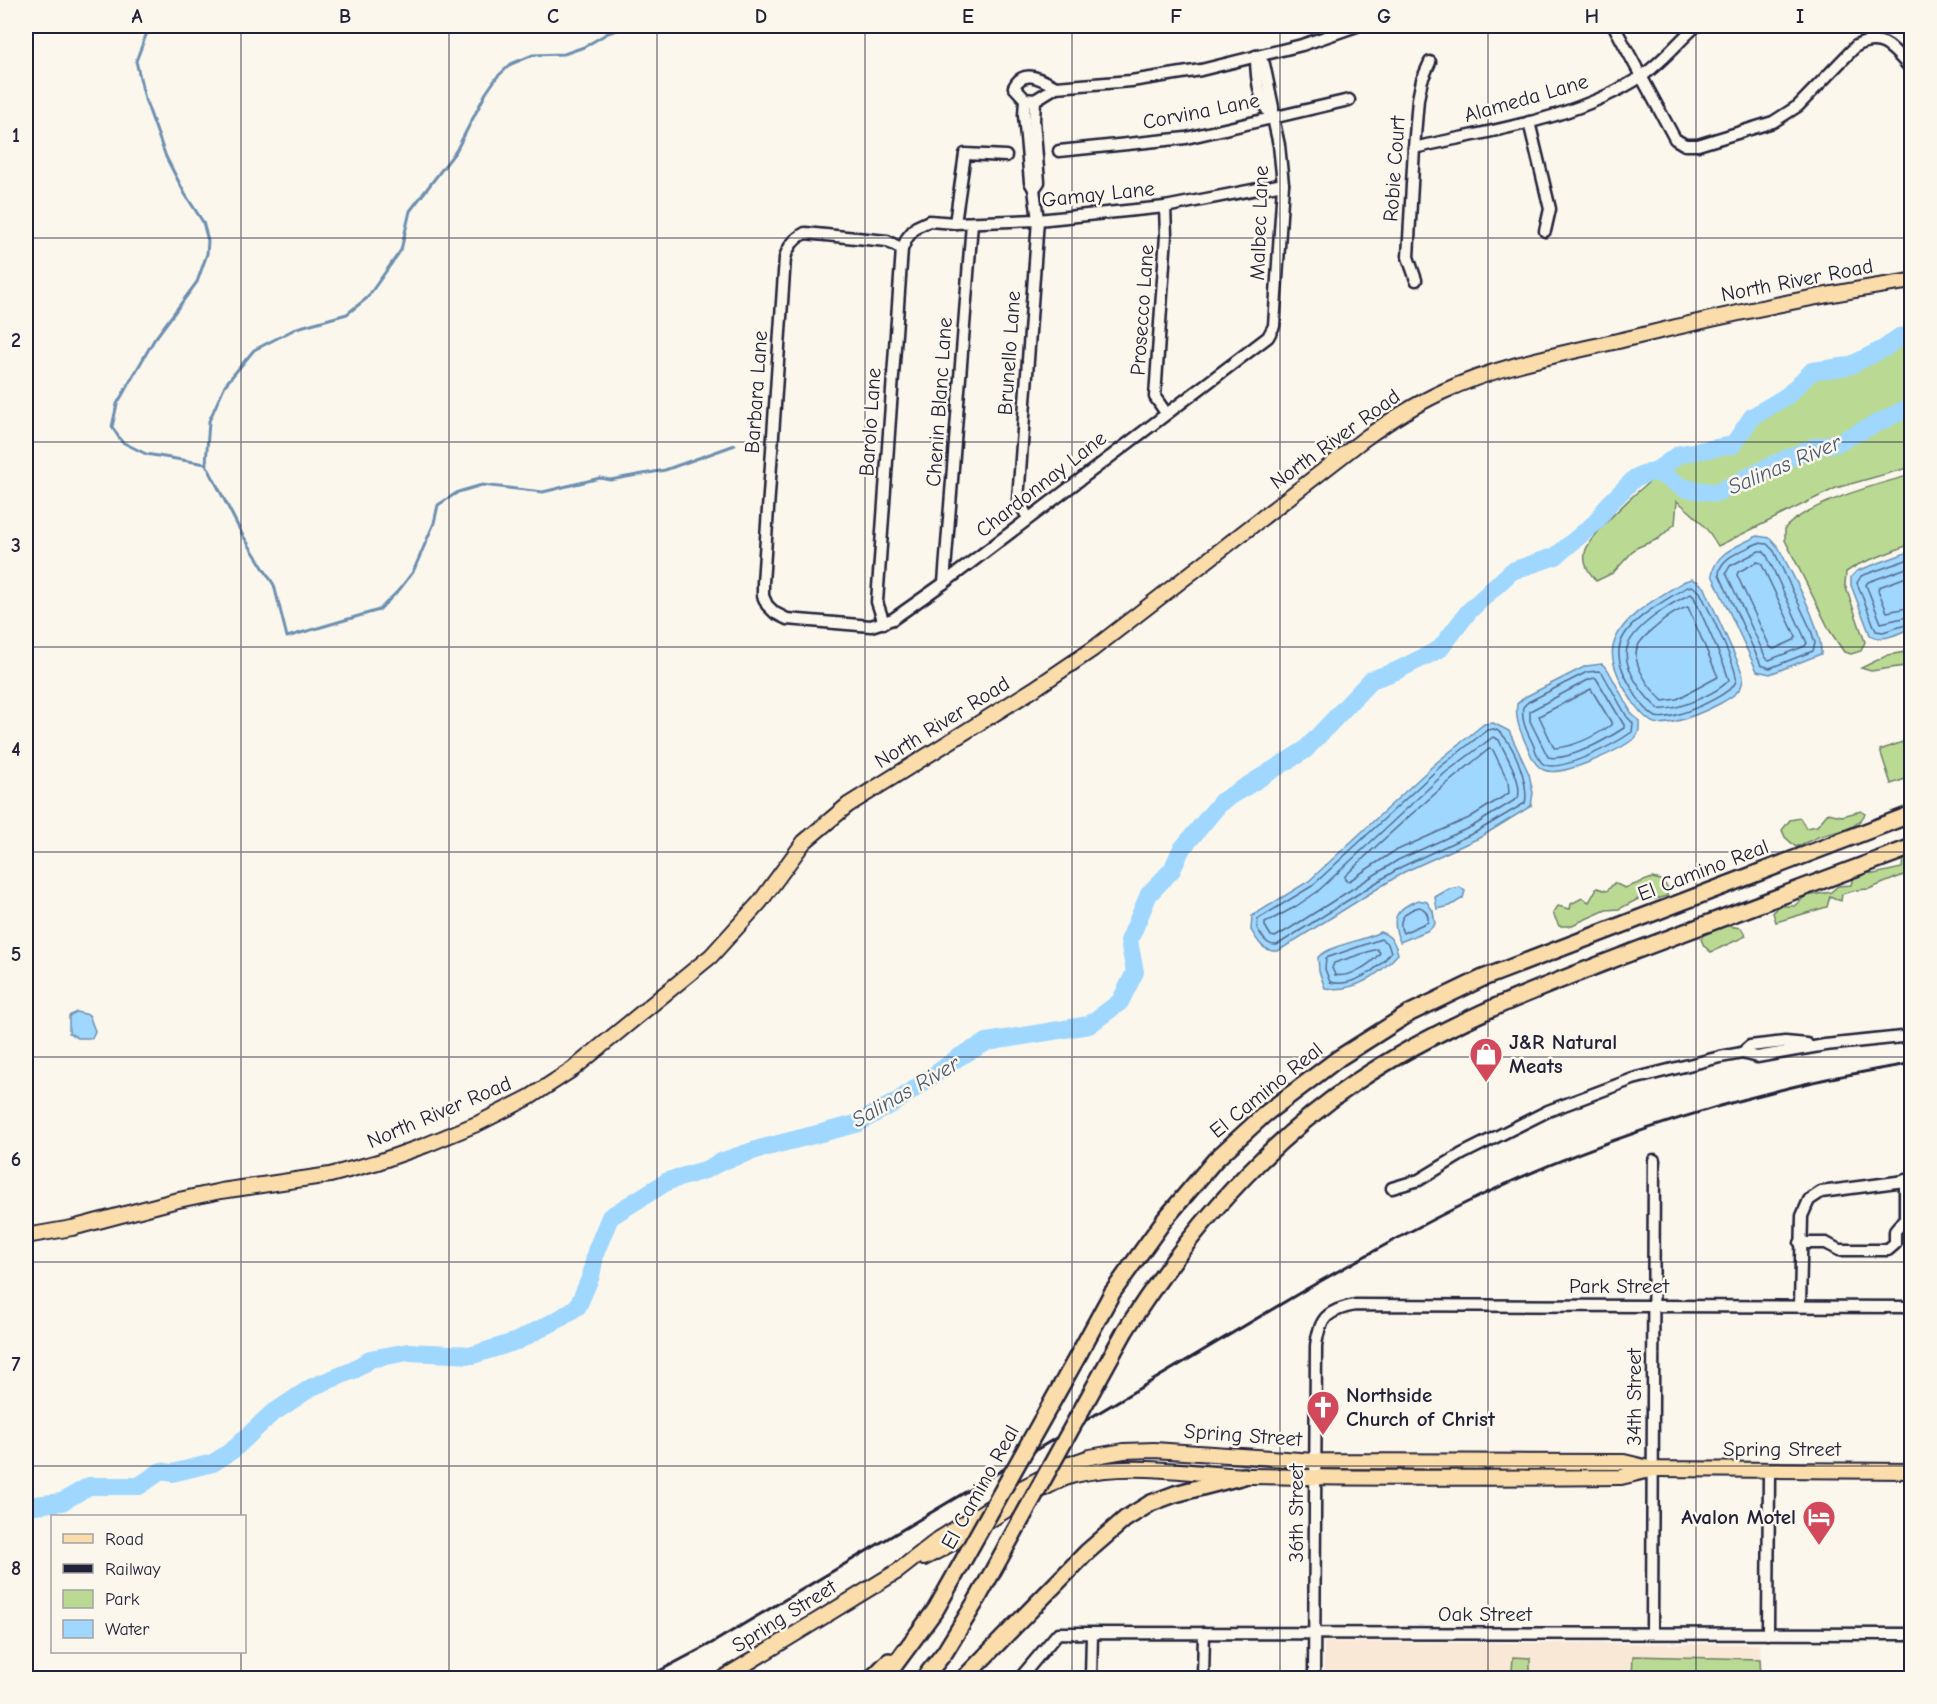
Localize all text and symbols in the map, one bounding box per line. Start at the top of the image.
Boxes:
text: A [131,5,143,28]
text: B [339,5,351,28]
text: C [547,5,559,28]
text: D [755,5,767,28]
text: E [962,5,974,28]
text: F [1170,5,1182,28]
text: G [1377,5,1391,28]
text: H [1585,5,1599,28]
text: I [1796,5,1804,28]
street label: Alameda Lane [1461,69,1591,127]
street label: Corvina Lane [1141,88,1261,134]
street label: Robie Court [1378,114,1410,223]
text: 1 [12,124,20,147]
street label: Malbec Lane [1245,165,1273,281]
street label: Gamay Lane [1040,176,1156,212]
street label: Prosecco Lane [1125,244,1159,376]
street label: North River Road [1719,253,1875,307]
street label: Brunello Lane [993,290,1025,416]
street label: Chenin Blanc Lane [921,316,957,488]
text: 2 [11,329,21,352]
street label: Barbara Lane [740,330,772,454]
street label: Barolo Lane [854,367,886,477]
street label: North River Road [1265,384,1405,494]
street label: Chardonnay Lane [971,426,1111,542]
water label: Salinas River [1724,429,1846,500]
text: 3 [11,534,21,557]
street label: North River Road [870,671,1014,773]
text: 4 [11,738,21,761]
street label: El Camino Real [1634,834,1772,906]
text: 5 [11,943,21,966]
place label: J&R Natural Meats [1509,1030,1617,1078]
shop icon: J&R Natural Meats [1468,1036,1504,1083]
street label: El Camino Real [1205,1037,1327,1143]
water label: Salinas River [847,1050,965,1133]
street label: North River Road [363,1071,515,1153]
text: 6 [11,1148,21,1171]
street label: Park Street [1569,1274,1670,1298]
street label: 34th Street [1622,1347,1646,1446]
text: 7 [12,1353,21,1376]
place label: Northside Church of Christ [1346,1383,1496,1431]
church icon: Northside Church of Christ [1305,1389,1341,1436]
street label: Spring Street [1183,1419,1304,1451]
street label: El Camino Real [936,1421,1024,1553]
street label: Spring Street [1723,1437,1842,1461]
street label: 36th Street [1284,1463,1308,1562]
hotel icon: Avalon Motel [1801,1499,1837,1546]
place label: Avalon Motel [1681,1505,1796,1529]
legend [51,1515,246,1653]
text: Road [105,1529,144,1550]
text: 8 [11,1557,21,1580]
text: Railway [105,1559,162,1580]
street label: Spring Street [728,1574,841,1657]
text: Park [105,1589,140,1610]
street label: Oak Street [1438,1602,1533,1626]
text: Water [105,1619,150,1640]

